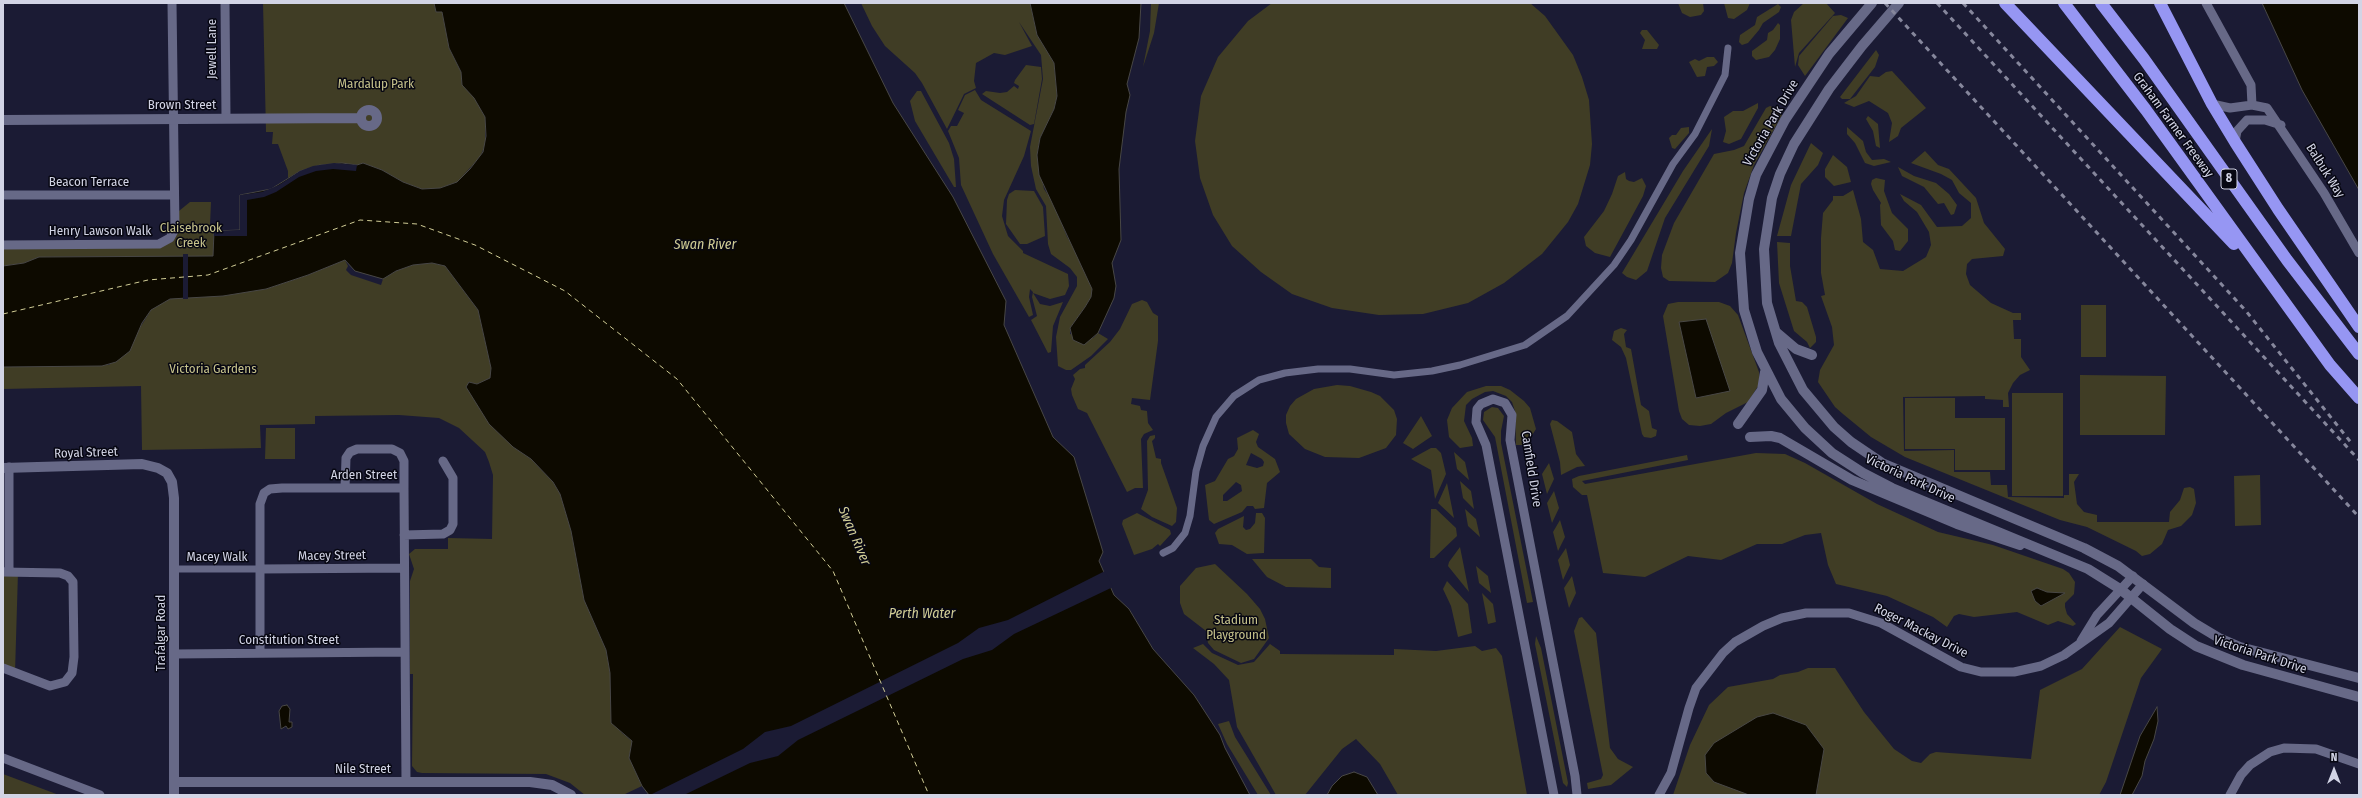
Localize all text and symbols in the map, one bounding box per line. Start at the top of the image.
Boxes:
street label: Jewell Lane [204,19,220,79]
street label: Graham Farmer Freeway [2129,69,2217,181]
park label: Mardalup Park [338,76,414,92]
street label: Victoria Park Drive [1740,77,1802,169]
street label: Brown Street [148,97,216,113]
street label: Balbuk Way [2302,141,2348,201]
road number: 8 [2221,169,2237,189]
street label: Beacon Terrace [49,174,129,190]
park label: Claisebrook Creek [160,220,222,251]
street label: Henry Lawson Walk [49,223,151,239]
water label: Swan River [674,237,736,253]
park label: Victoria Gardens [169,361,257,377]
street label: Camfield Drive [1517,430,1545,508]
street label: Royal Street [54,444,118,462]
street label: Victoria Park Drive [1863,451,1957,507]
street label: Arden Street [331,467,397,483]
water label: Swan River [834,504,874,568]
street label: Macey Street [298,548,366,564]
street label: Macey Walk [186,549,248,565]
street label: Trafalgar Road [153,595,169,671]
street label: Roger Mackay Drive [1871,601,1971,661]
water label: Perth Water [889,606,955,622]
park label: Stadium Playground [1206,612,1266,643]
street label: Constitution Street [239,632,339,648]
street label: Victoria Park Drive [2211,633,2309,677]
north arrow [2314,750,2354,790]
text: N [2331,751,2337,764]
street label: Nile Street [335,761,391,777]

